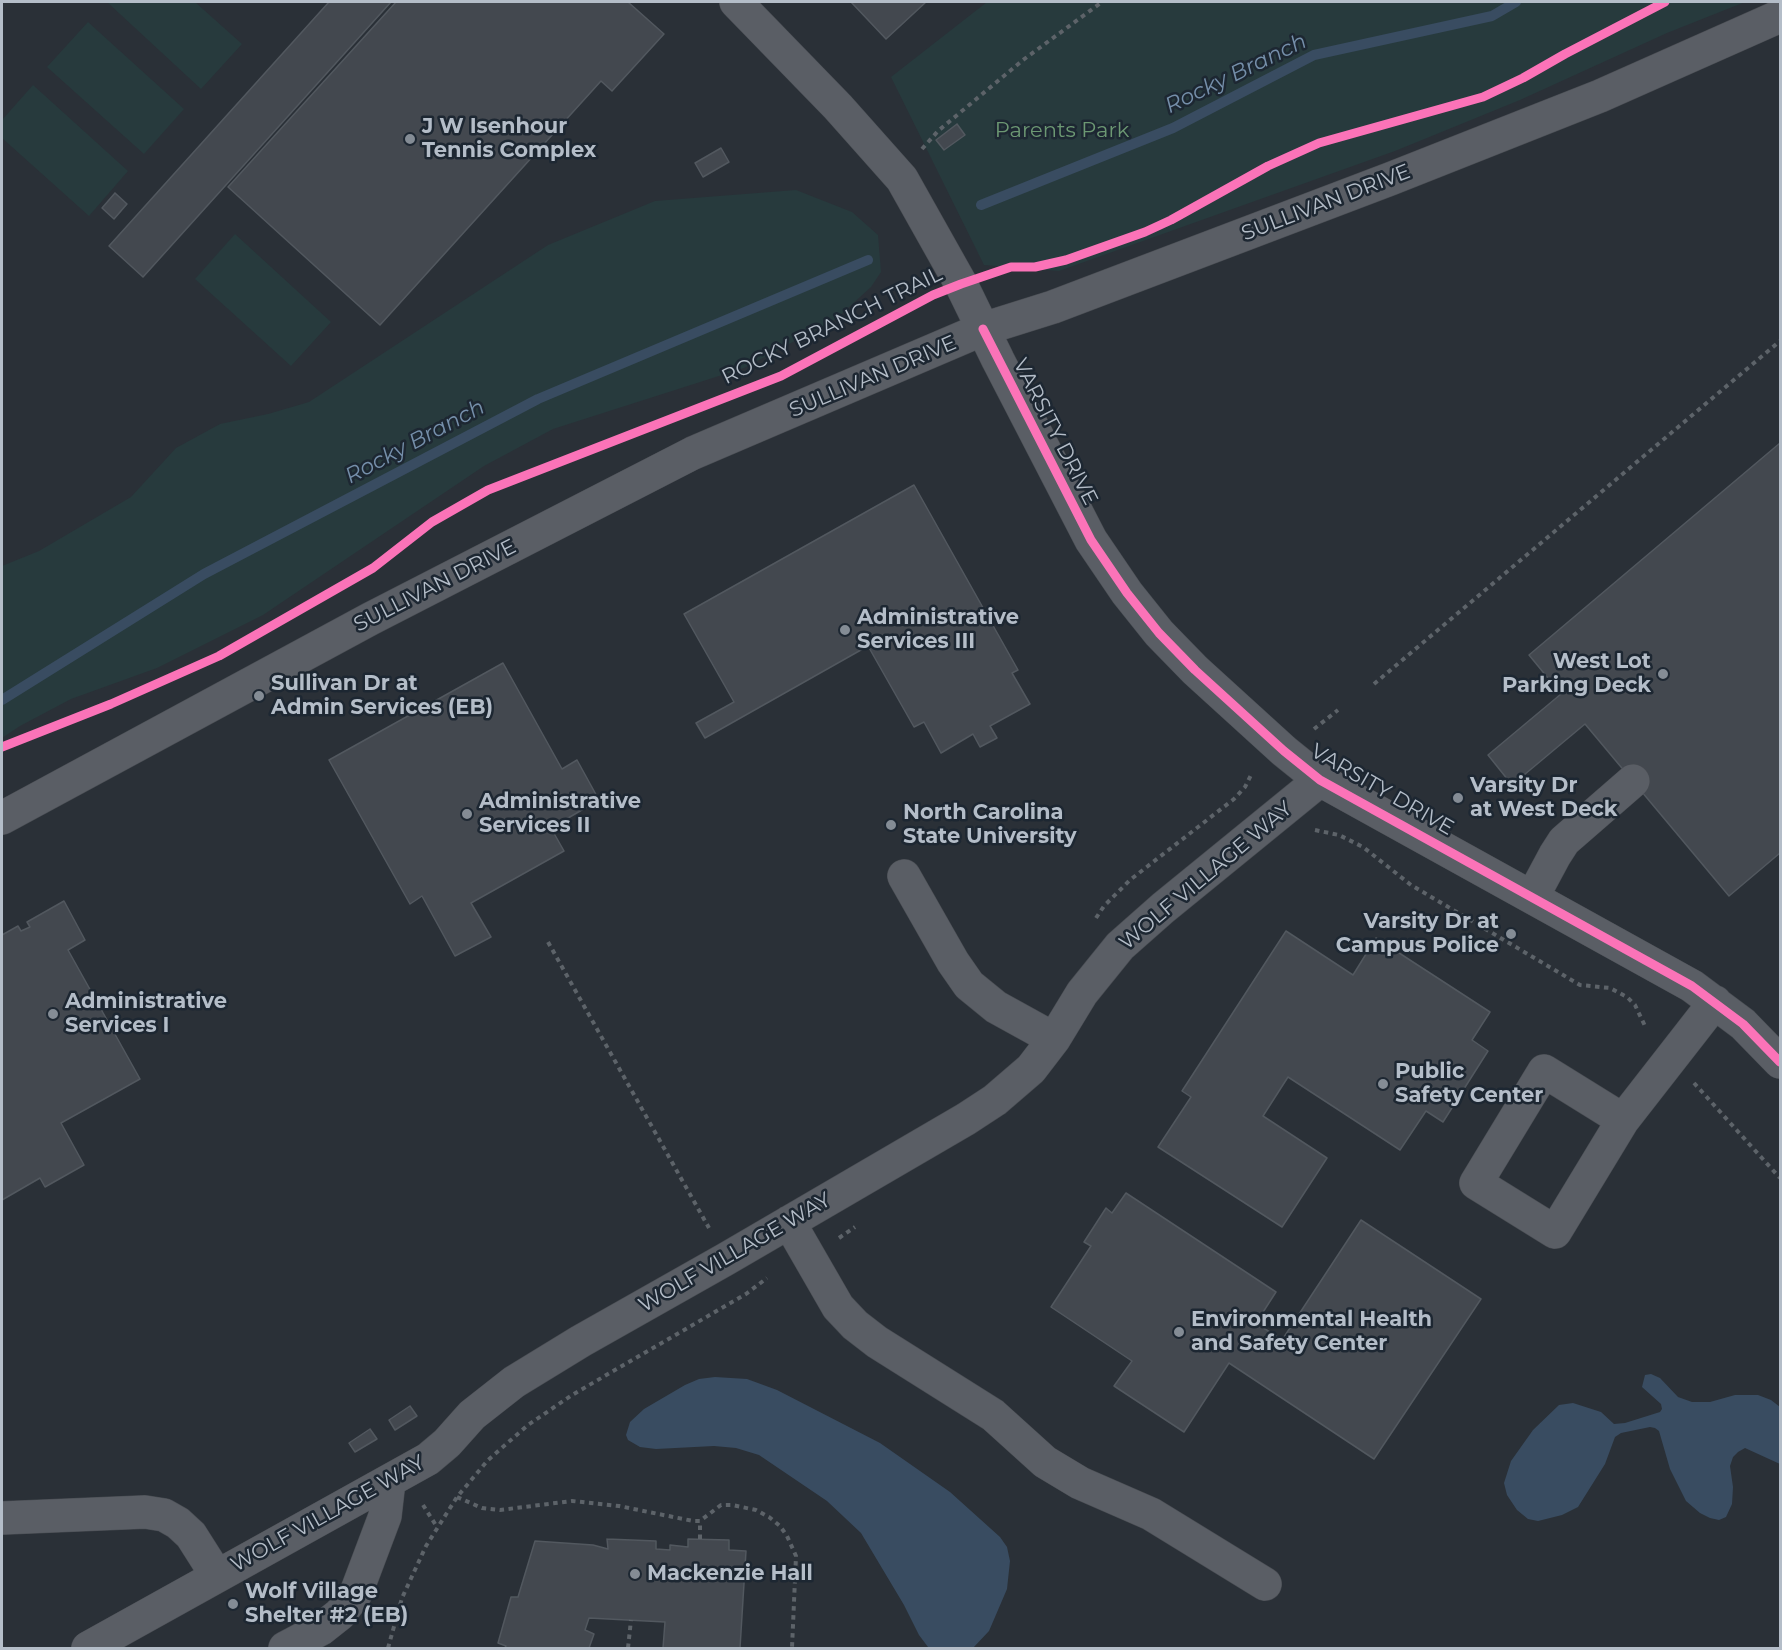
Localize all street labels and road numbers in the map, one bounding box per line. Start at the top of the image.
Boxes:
street label: SULLIVAN DRIVE [1238,159,1414,247]
street label: ROCKY BRANCH TRAIL [718,262,946,390]
street label: SULLIVAN DRIVE [786,330,960,424]
street label: VARSITY DRIVE [1007,354,1103,510]
street label: SULLIVAN DRIVE [350,534,520,638]
street label: VARSITY DRIVE [1306,739,1458,841]
street label: WOLF VILLAGE WAY [1115,796,1297,956]
street label: WOLF VILLAGE WAY [634,1188,836,1318]
street label: WOLF VILLAGE WAY [227,1450,429,1578]

